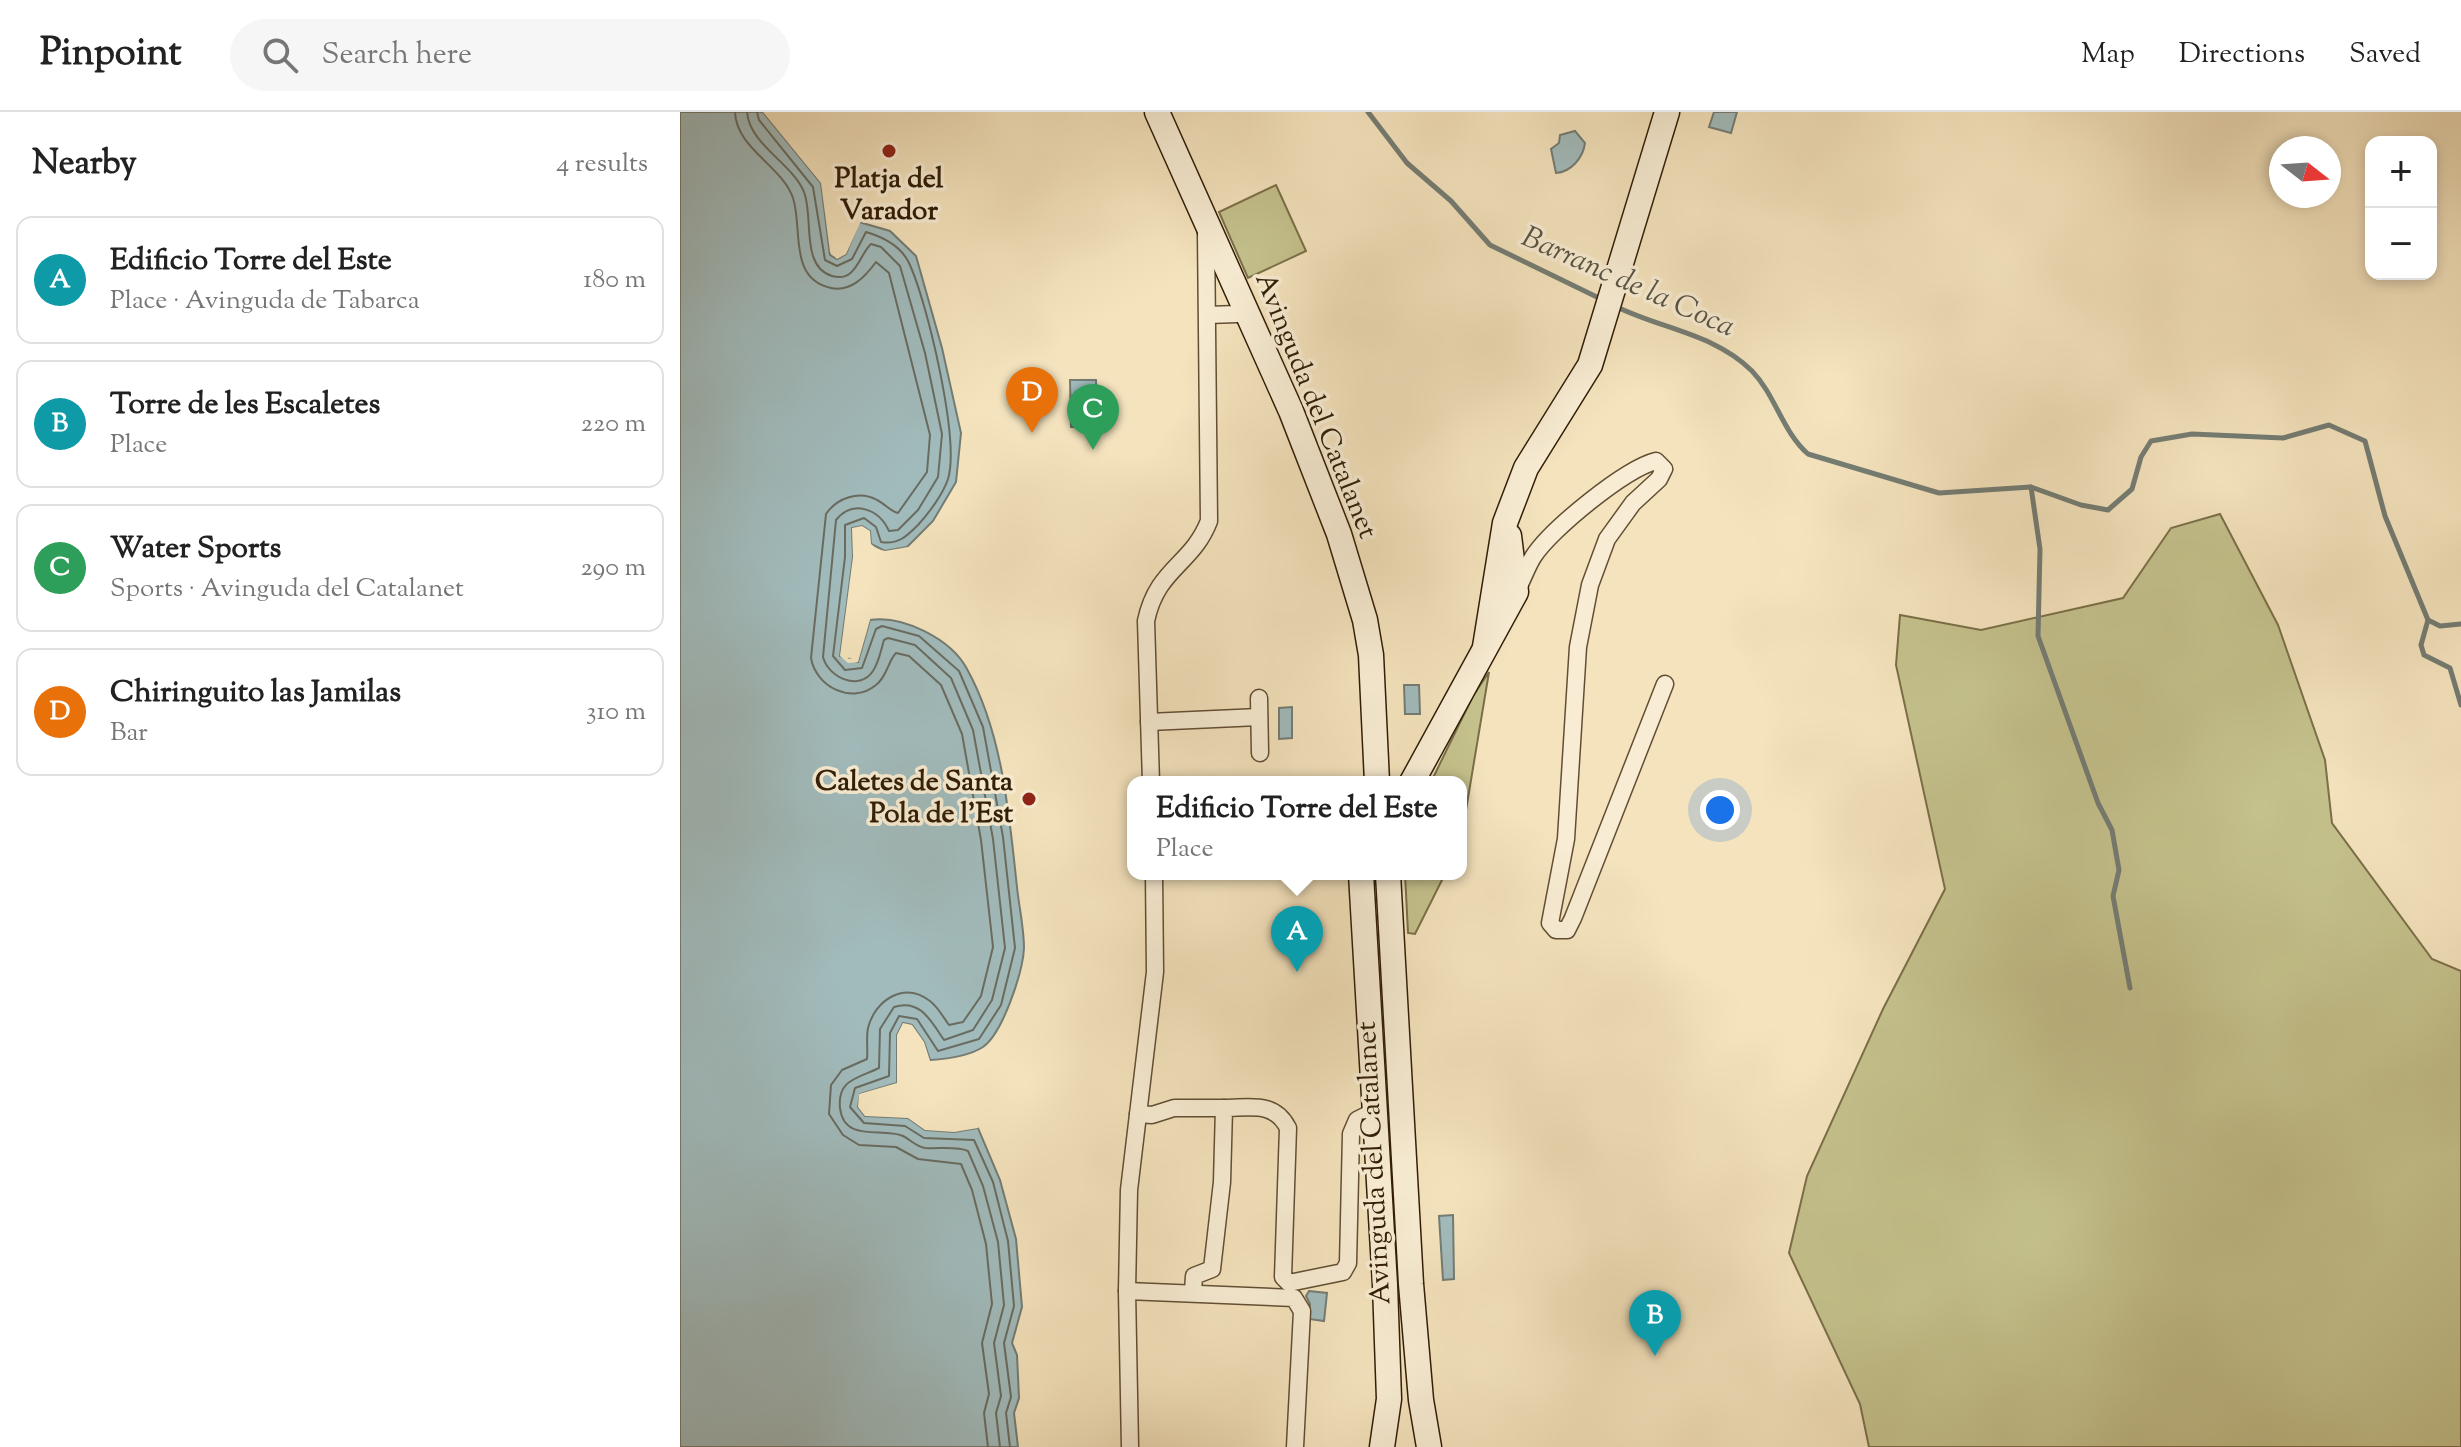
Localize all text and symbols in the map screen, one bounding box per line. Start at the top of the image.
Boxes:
search box [230,19,790,91]
text: Pinpoint [40,28,182,82]
icon: search [258,33,302,77]
text: Search here [322,34,472,77]
text: Map [2081,35,2135,75]
text: Directions [2179,35,2305,75]
text: Saved [2349,35,2421,75]
north arrow [2269,136,2341,208]
map controls [2365,136,2437,280]
button: + [2365,136,2437,208]
text: Nearby [32,140,137,189]
marker: Platja del Varador [880,142,898,160]
text: 4 results [556,146,648,183]
place label: Platja del Varador [835,160,944,232]
button: − [2365,208,2437,280]
water label: Barranc de la Coca [1514,217,1742,349]
text: Edificio Torre del Este [110,240,392,283]
text: A [49,262,71,299]
text: 180 m [583,262,646,299]
street label: Avinguda del Catalanet [1243,267,1387,545]
text: Place · Avinguda de Tabarca [110,283,420,320]
pin: D [1006,367,1058,433]
text: Torre de les Escaletes [110,384,380,427]
pin: C [1067,384,1119,450]
text: B [52,406,68,443]
text: 220 m [581,406,646,443]
text: Place [110,427,167,464]
text: Water Sports [110,528,281,571]
text: C [50,550,70,587]
text: 290 m [580,550,646,587]
text: Sports · Avinguda del Catalanet [110,571,464,608]
text: Chiringuito las Jamilas [110,672,401,715]
text: D [50,694,70,731]
text: 310 m [586,694,646,731]
text: Bar [110,715,148,752]
place label: Caletes de Santa Pola de l'Est [815,763,1013,835]
popup [1127,776,1467,880]
text: Edificio Torre del Este [1156,788,1438,831]
marker: Caletes de Santa Pola de l'Est [1020,790,1038,808]
your location [1700,790,1740,830]
text: Place [1156,831,1214,868]
pin: A [1271,906,1323,972]
street label: Avinguda del Catalanet [1348,1020,1402,1306]
pin: B [1629,1290,1681,1356]

